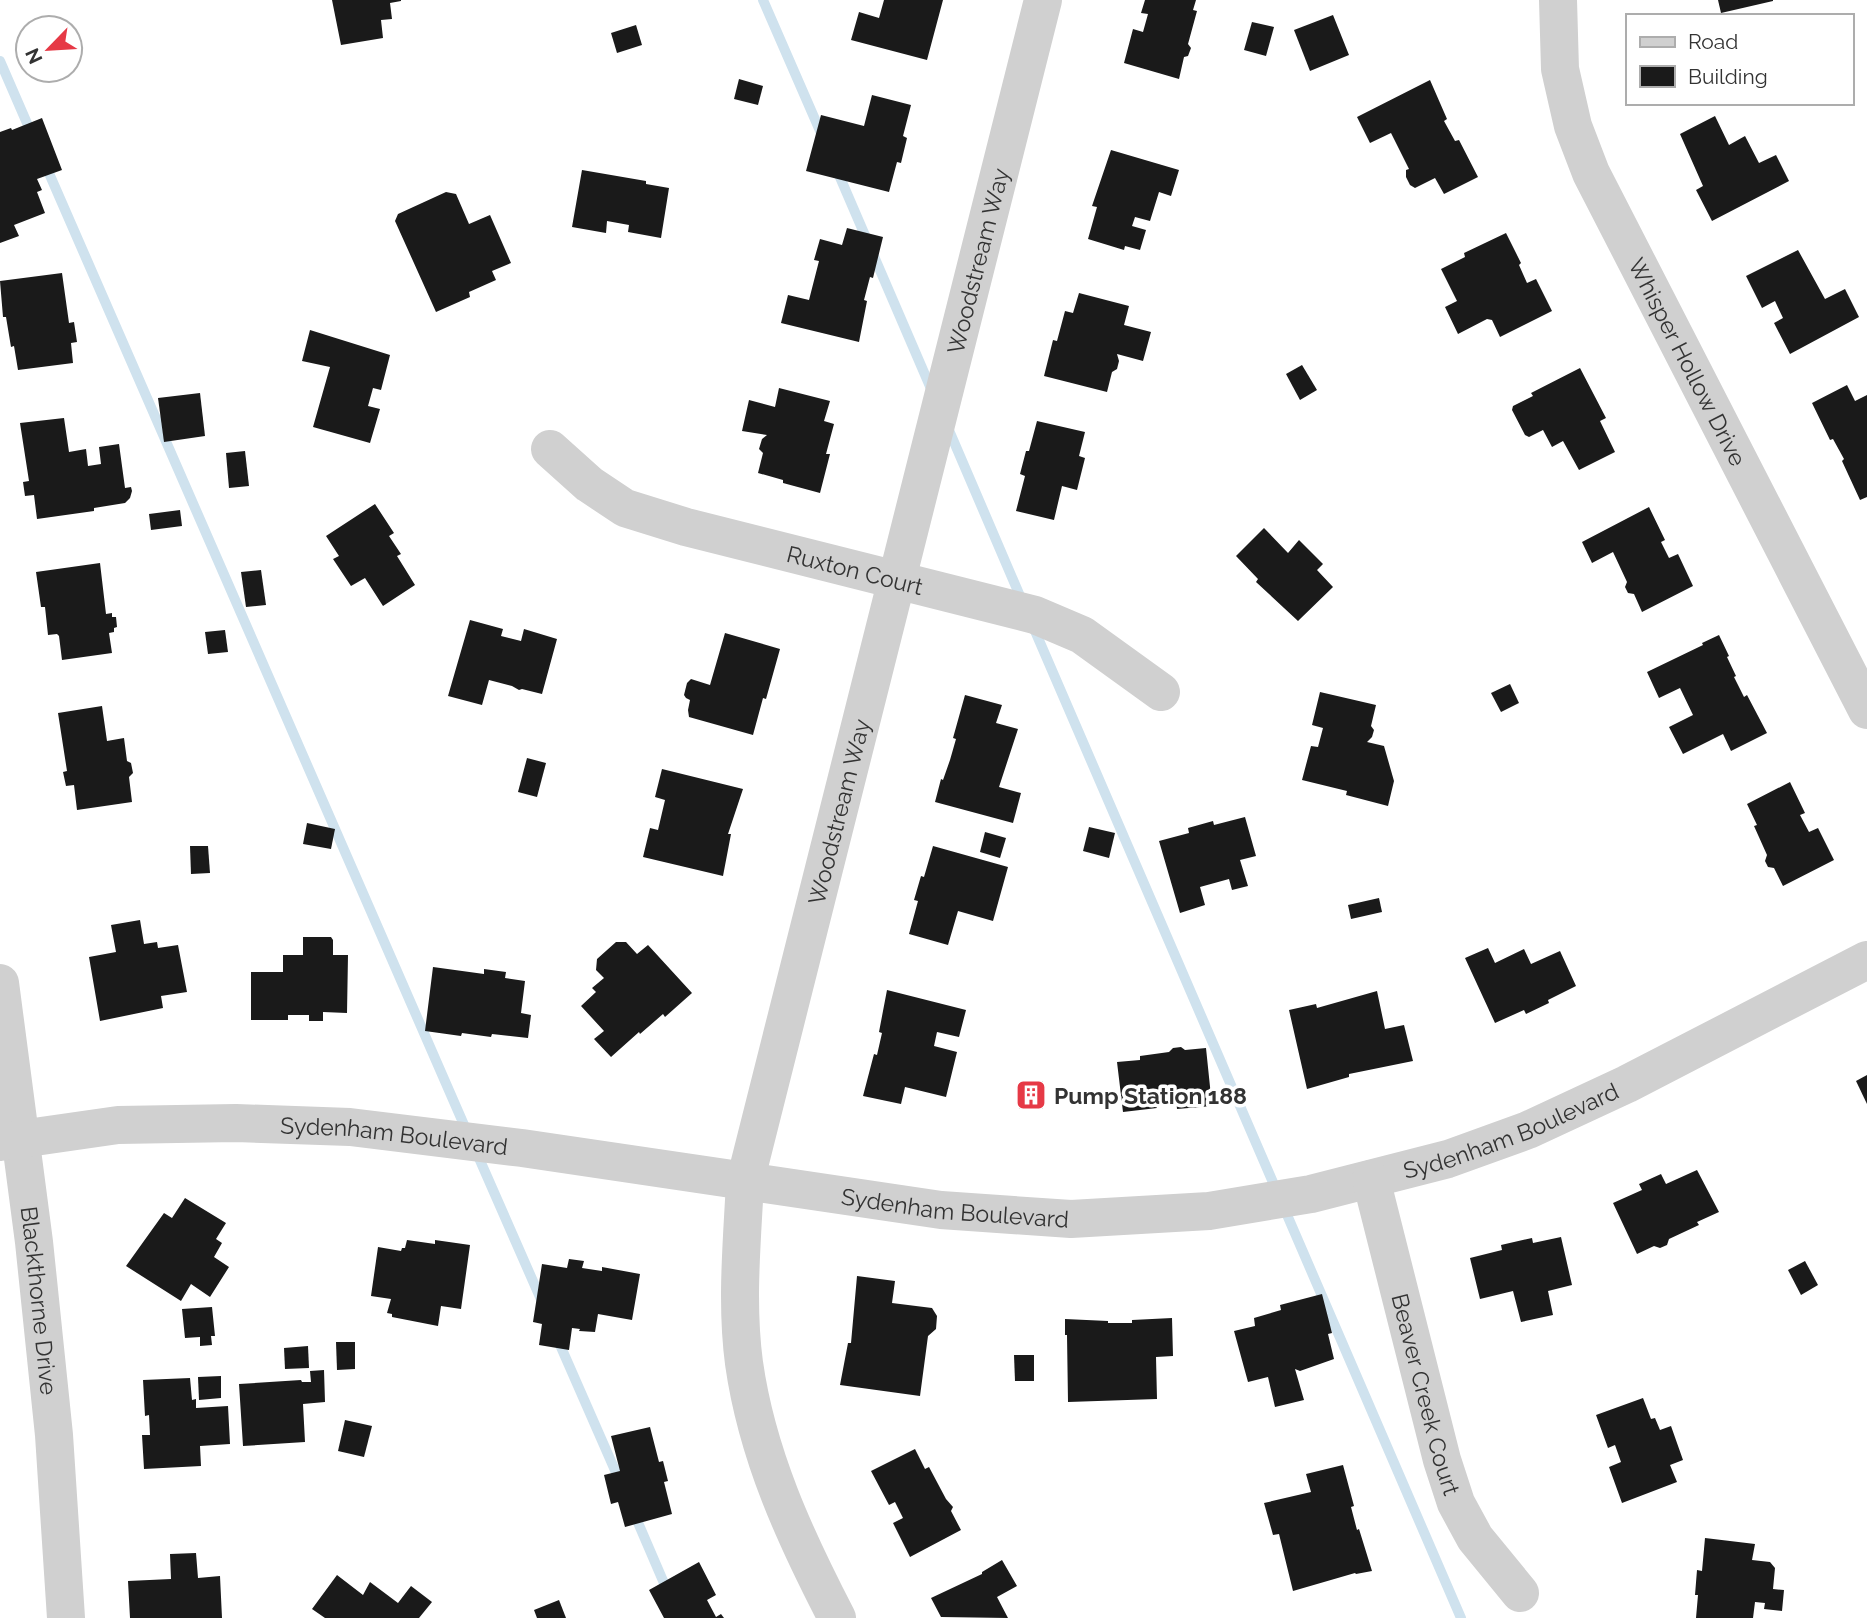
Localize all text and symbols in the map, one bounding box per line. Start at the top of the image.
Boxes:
north arrow [14,14,84,84]
legend [1626,14,1853,105]
text: Road [1688,29,1738,54]
text: N [21,45,47,67]
text: Building [1688,64,1768,89]
street label: Woodstream Way [941,165,1014,357]
street label: Whisper Hollow Drive [1623,253,1753,470]
street label: Ruxton Court [784,540,926,600]
street label: Woodstream Way [802,716,875,907]
street label: Sydenham Boulevard [1400,1077,1622,1183]
building icon: Pump Station 188 [1014,1078,1048,1112]
place label: Pump Station 188 [1054,1082,1247,1109]
street label: Sydenham Boulevard [280,1111,509,1160]
street label: Sydenham Boulevard [840,1182,1070,1232]
street label: Blackthorne Drive [16,1205,63,1396]
street label: Beaver Creek Court [1387,1290,1466,1499]

